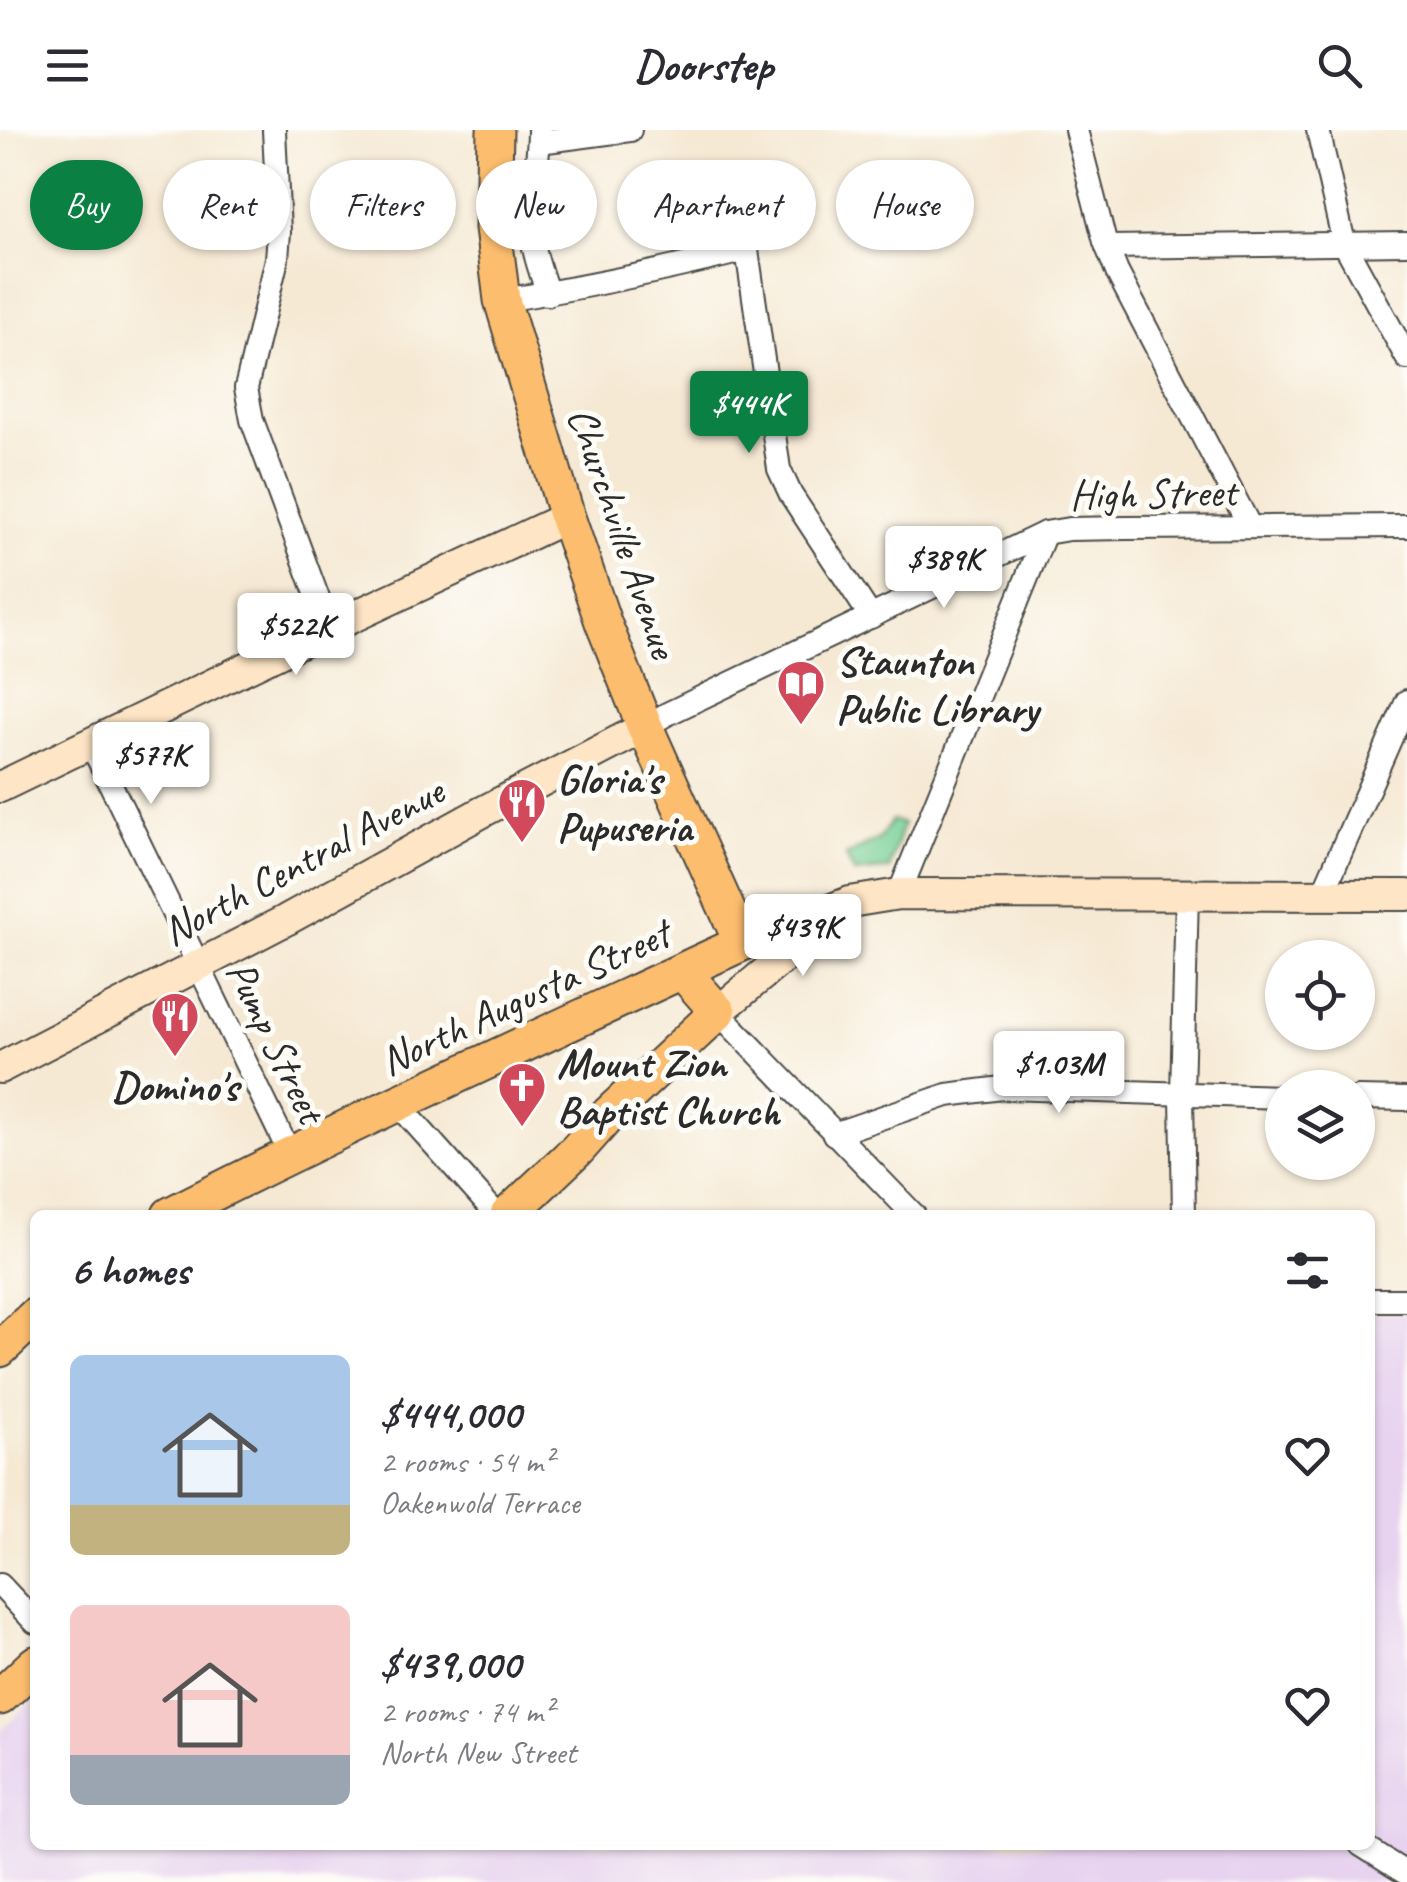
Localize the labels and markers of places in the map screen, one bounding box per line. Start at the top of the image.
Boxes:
pin: $444K [679,371,819,456]
pin: $389K [874,526,1014,611]
pin: $522K [226,593,366,678]
place label: Staunton Public Library [836,635,1042,736]
library icon: Staunton Public Library [775,658,827,726]
pin: $577K [81,722,221,807]
place label: Gloria's Pupuseria [557,753,694,854]
restaurant icon: Gloria's Pupuseria [496,776,548,844]
pin: $439K [733,894,873,979]
restaurant icon: Domino's [149,990,201,1058]
pin: $1.03M [978,1031,1140,1116]
place label: Mount Zion Baptist Church [557,1037,781,1138]
place label: Domino's [112,1060,243,1113]
church icon: Mount Zion Baptist Church [496,1060,548,1128]

